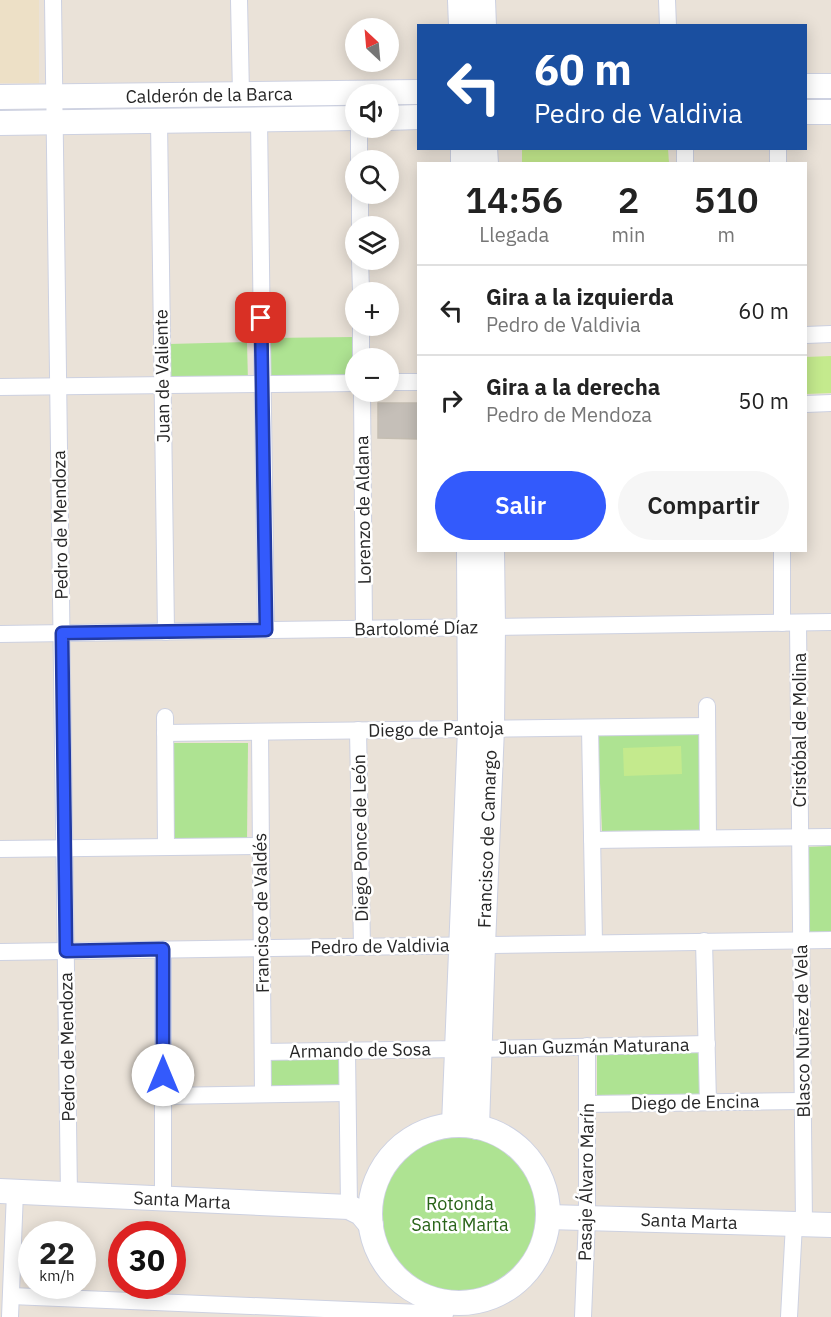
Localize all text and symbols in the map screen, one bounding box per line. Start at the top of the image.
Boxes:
north arrow [345,18,399,72]
map controls [345,18,399,402]
text: 60 m [534,42,632,97]
icon: left [435,48,513,126]
street label: Calderón de la Barca [125,82,293,108]
button: sound [345,84,399,138]
text: Pedro de Valdivia [534,95,743,130]
button: search [345,150,399,204]
text: 14:56 [465,176,563,223]
text: 2 [618,176,639,223]
text: 510 [694,176,759,223]
button: layers [345,216,399,270]
text: Llegada [479,221,549,248]
text: min [612,221,645,248]
text: m [717,221,735,248]
button: + [345,282,399,336]
text: Gira a la izquierda [486,282,674,311]
pin [235,292,286,343]
icon: left [435,294,468,327]
text: 60 m [738,296,789,325]
icon: arrive [244,301,277,334]
street label: Juan de Valiente [149,309,175,443]
text: Pedro de Valdivia [486,311,641,338]
button: − [345,348,399,402]
text: Gira a la derecha [486,372,660,401]
icon: right [435,384,468,417]
text: 50 m [738,386,789,415]
text: Pedro de Mendoza [486,401,652,428]
street label: Lorenzo de Aldana [350,435,376,585]
street label: Pedro de Mendoza [47,450,73,600]
button: Salir [435,471,606,540]
button: Compartir [618,471,789,540]
street label: Bartolomé Díaz [354,615,478,641]
street label: Cristóbal de Molina [788,652,811,807]
street label: Diego de Pantoja [368,716,504,742]
street label: Francisco de Camargo [472,750,502,928]
street label: Diego Ponce de León [347,754,373,922]
street label: Francisco de Valdés [248,833,274,993]
street label: Pedro de Valdivia [310,933,450,959]
street label: Blasco Nuñez de Vela [789,944,815,1118]
street label: Pedro de Mendoza [54,972,80,1122]
street label: Juan Guzmán Maturana [498,1033,690,1059]
street label: Armando de Sosa [289,1037,432,1063]
position arrow [131,1043,195,1107]
street label: Diego de Encina [630,1089,760,1115]
street label: Pasaje Álvaro Marín [573,1103,599,1261]
street label: Santa Marta [133,1186,232,1214]
park label: Rotonda Santa Marta [411,1192,509,1236]
street label: Santa Marta [640,1208,738,1234]
speed limit sign: 30 [108,1221,186,1299]
text: 22 [39,1233,75,1272]
text: km/h [39,1266,75,1285]

